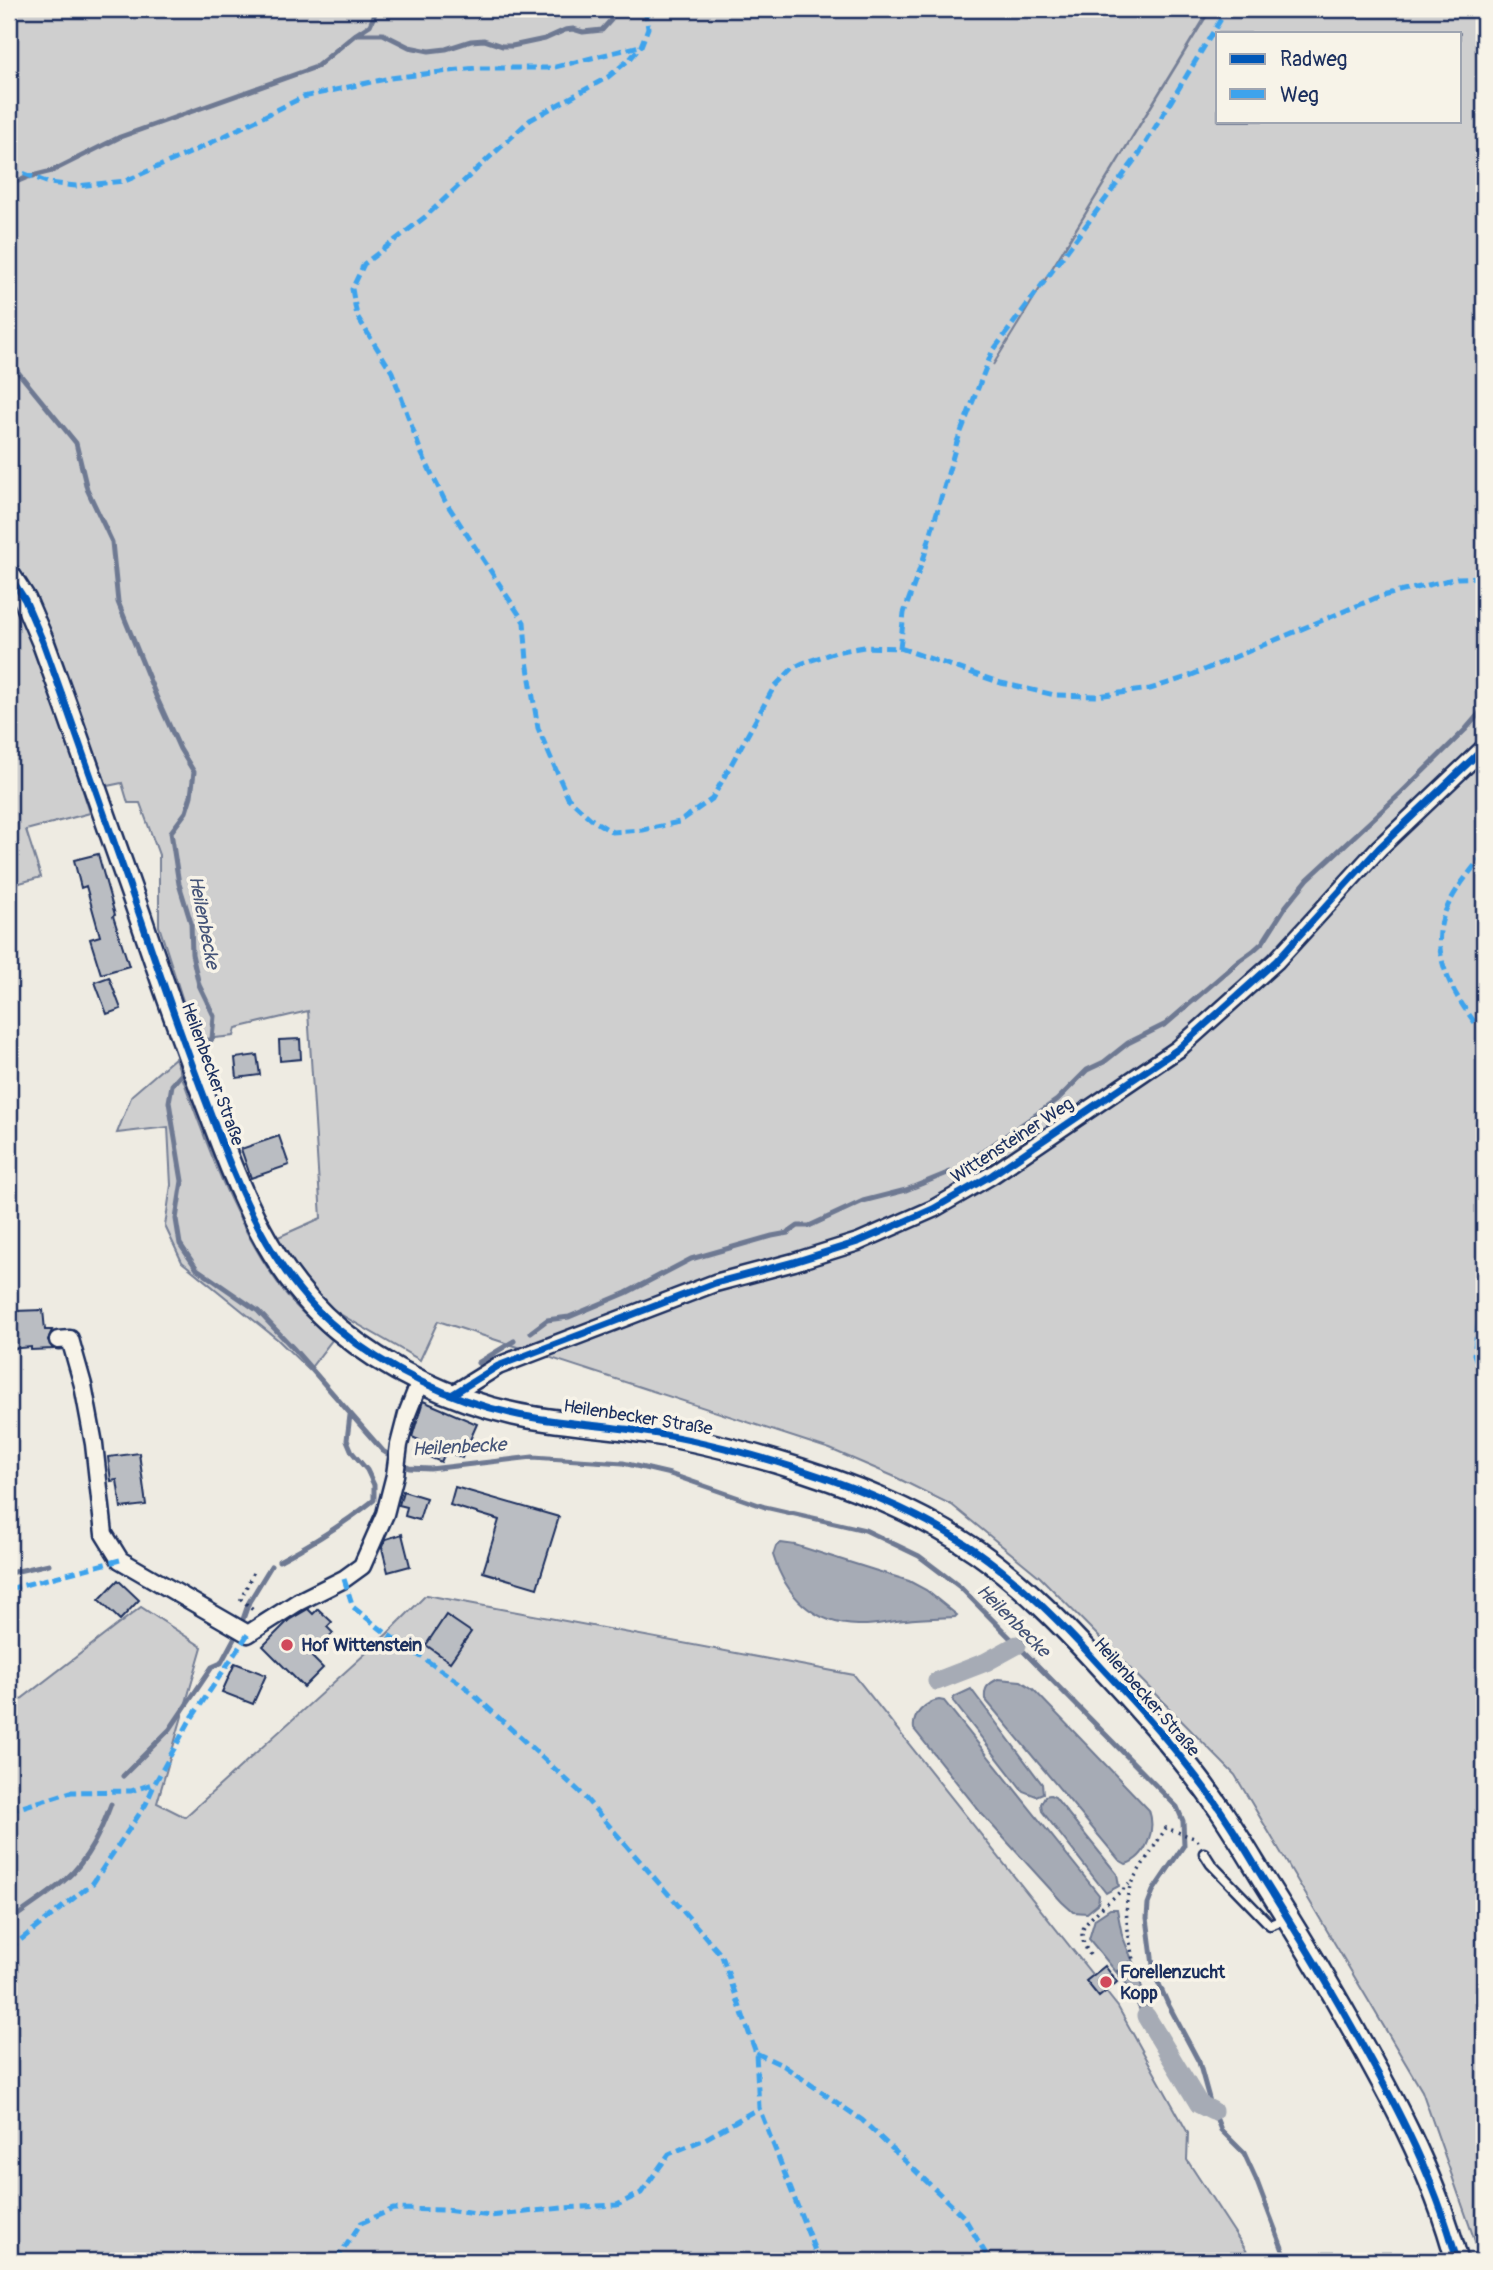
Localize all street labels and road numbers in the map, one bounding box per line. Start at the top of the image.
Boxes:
street label: Heilenbecker Straße [176,1000,249,1149]
street label: Wittensteiner Weg [947,1092,1078,1189]
street label: Heilenbecker Straße [562,1394,714,1441]
street label: Heilenbecker Straße [1089,1633,1205,1762]

